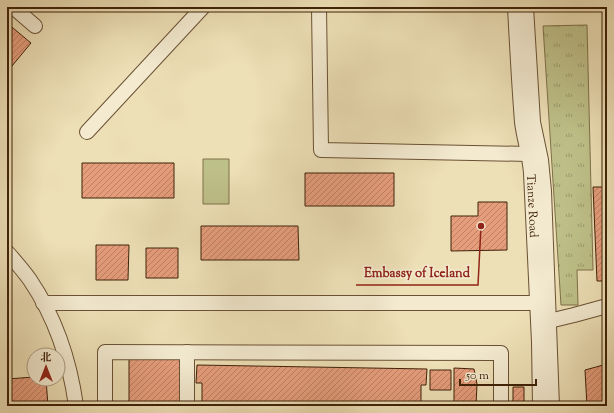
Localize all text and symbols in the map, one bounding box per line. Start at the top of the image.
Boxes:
street label: Tianze Road [521,174,542,238]
callout: Embassy of Iceland [356,260,478,285]
text: Embassy of Iceland [364,265,471,283]
north arrow [26,347,66,387]
text: 北 [41,350,52,366]
scale bar [460,361,536,387]
text: 50 m [465,367,489,385]

